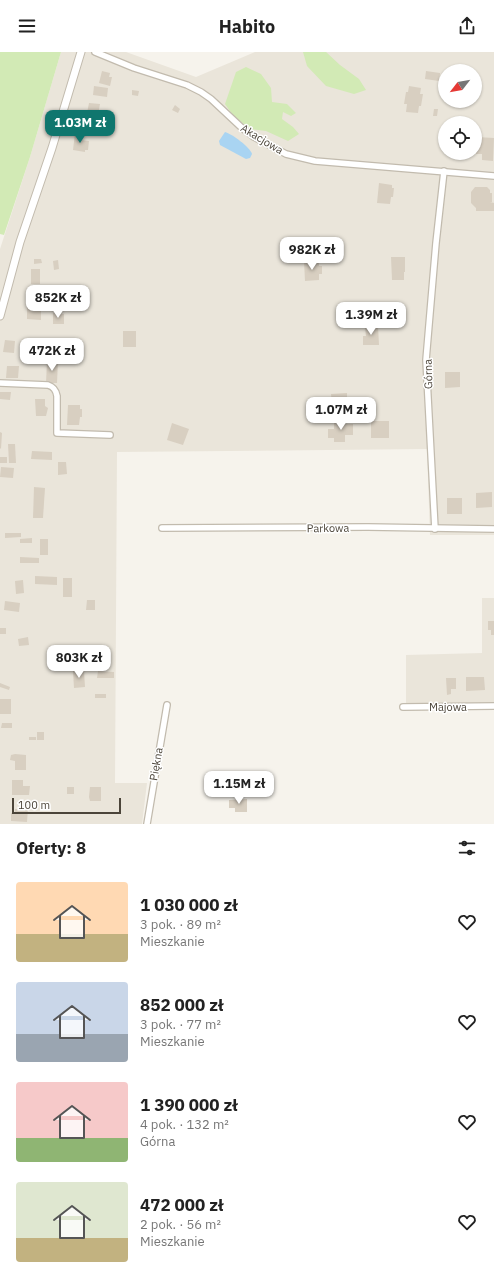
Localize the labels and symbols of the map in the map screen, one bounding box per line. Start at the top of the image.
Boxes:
north arrow [438,64,482,108]
pin: 1.03M zł [39,110,121,144]
street label: Akacjowa [238,121,286,157]
pin: 982K zł [275,237,349,271]
pin: 852K zł [21,285,95,319]
pin: 1.39M zł [330,302,412,336]
pin: 472K zł [15,338,89,372]
street label: Górna [421,359,435,389]
pin: 1.07M zł [300,397,382,431]
street label: Parkowa [307,521,349,535]
pin: 803K zł [42,645,116,679]
street label: Majowa [429,700,467,714]
street label: Piękna [146,746,166,782]
pin: 1.15M zł [198,771,280,805]
scale bar [12,796,121,815]

